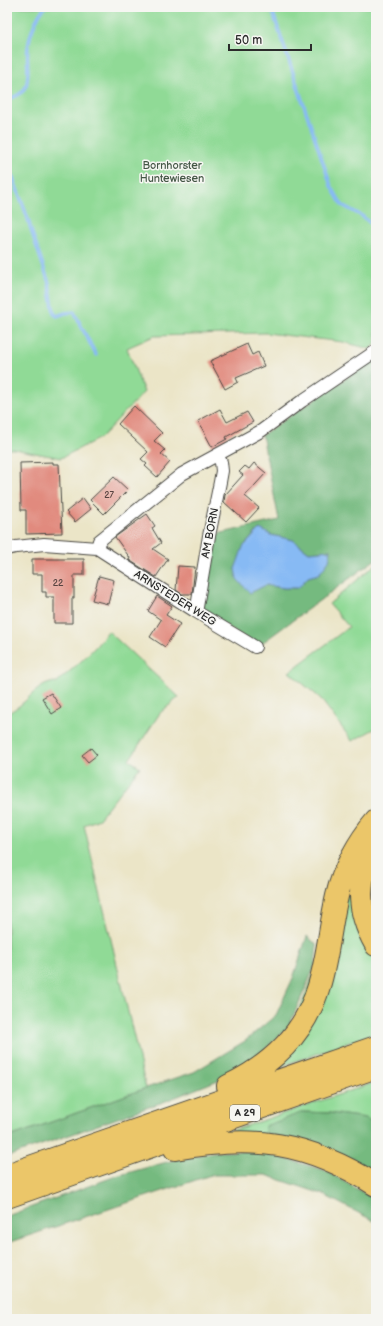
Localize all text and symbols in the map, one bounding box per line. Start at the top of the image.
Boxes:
scale bar [229,26,311,52]
text: 50 m [235,33,262,48]
park label: Bornhorster Huntewiesen [140,159,204,185]
house number: 27 [104,490,114,501]
street label: AM BORN [199,507,221,559]
street label: ARNSTEDER WEG [132,568,218,628]
house number: 22 [53,578,64,589]
road number: A 29 [230,1105,260,1121]

